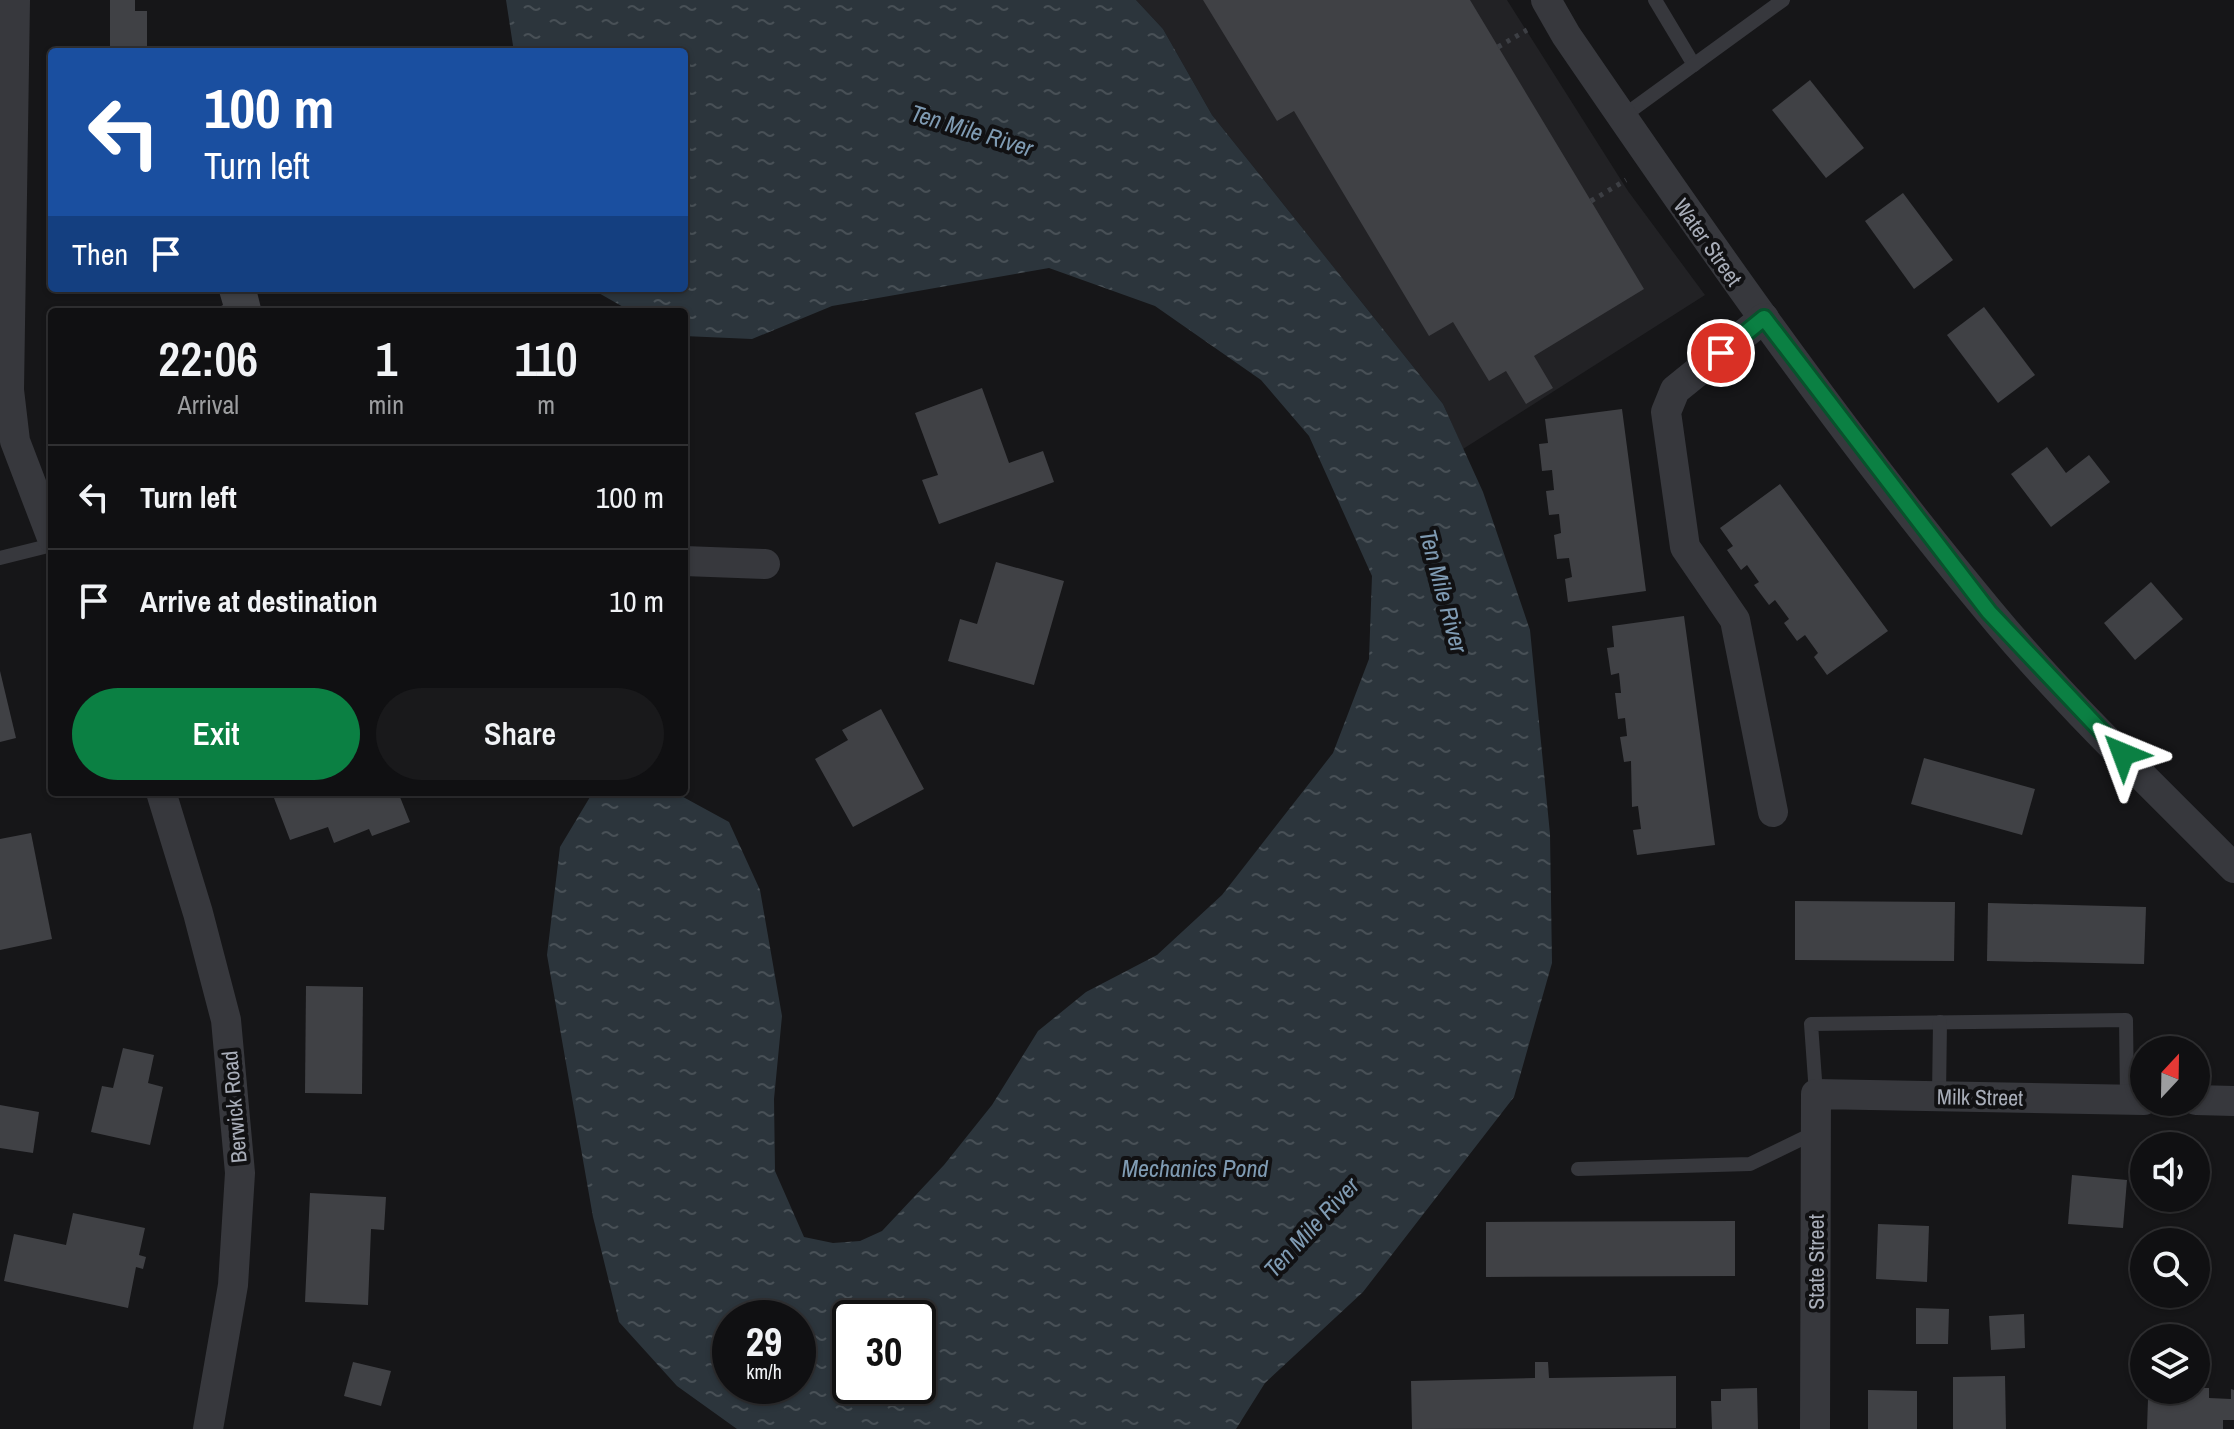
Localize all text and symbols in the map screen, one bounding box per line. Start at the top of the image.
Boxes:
text: 100 m [204,70,334,145]
icon: left [72,80,176,184]
water label: Ten Mile River [907,96,1038,164]
text: Turn left [204,142,310,190]
street label: Water Street [1667,192,1749,292]
icon: arrive [144,232,188,276]
text: Then [72,234,128,274]
pin [1687,319,1755,387]
text: 22:06 [158,326,258,391]
text: 1 [375,326,397,391]
text: 110 [514,326,578,391]
icon: arrive [1699,331,1743,375]
text: Arrival [177,387,239,422]
text: min [369,387,404,422]
text: m [537,387,555,422]
icon: left [72,475,116,519]
text: Turn left [140,477,237,517]
text: 100 m [596,477,664,517]
water label: Ten Mile River [1412,526,1476,658]
icon: arrive [72,579,116,623]
text: Arrive at destination [140,581,378,621]
text: 10 m [609,581,664,621]
button: Exit [72,688,360,780]
button: Share [376,688,664,780]
position arrow [2081,712,2165,796]
north arrow [2130,1036,2210,1116]
map controls [2130,1036,2210,1404]
street label: Berwick Road [214,1050,254,1164]
street label: Milk Street [1937,1081,2023,1113]
button: sound [2130,1132,2210,1212]
water label: Mechanics Pond [1122,1152,1269,1184]
water label: Ten Mile River [1256,1169,1367,1284]
street label: State Street [1801,1214,1831,1310]
button: search [2130,1228,2210,1308]
speed limit sign: 30 [832,1300,936,1404]
text: 29 [746,1315,782,1368]
button: layers [2130,1324,2210,1404]
text: km/h [746,1358,782,1385]

